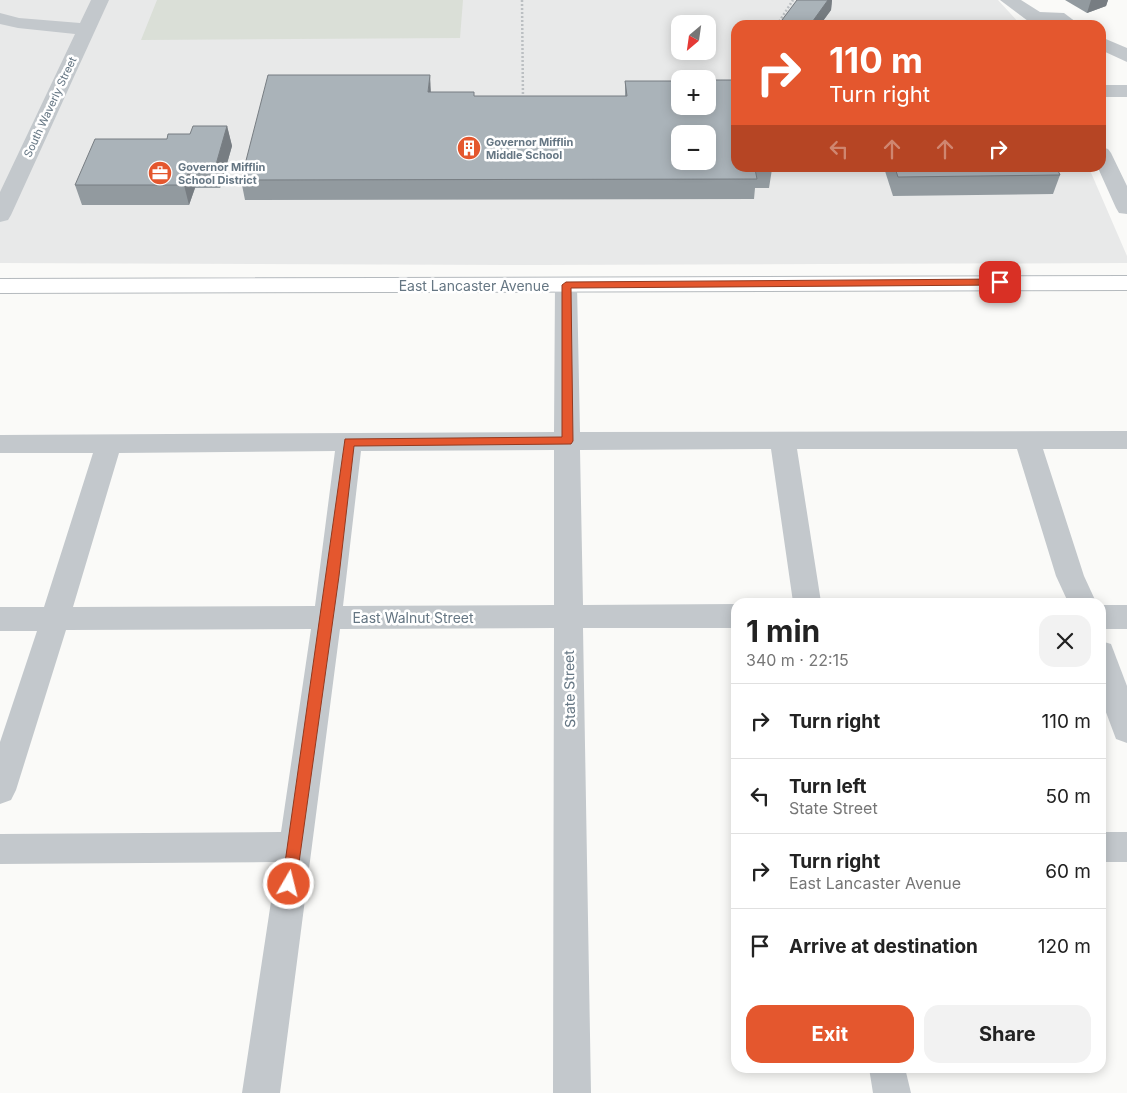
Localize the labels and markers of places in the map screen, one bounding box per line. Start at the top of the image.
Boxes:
building icon: Governor Mifflin Middle School [456,135,482,161]
place label: Governor Mifflin Middle School [486,135,573,162]
office icon: Governor Mifflin School District [147,160,173,186]
place label: Governor Mifflin School District [178,160,265,187]
pin [979,261,1021,303]

